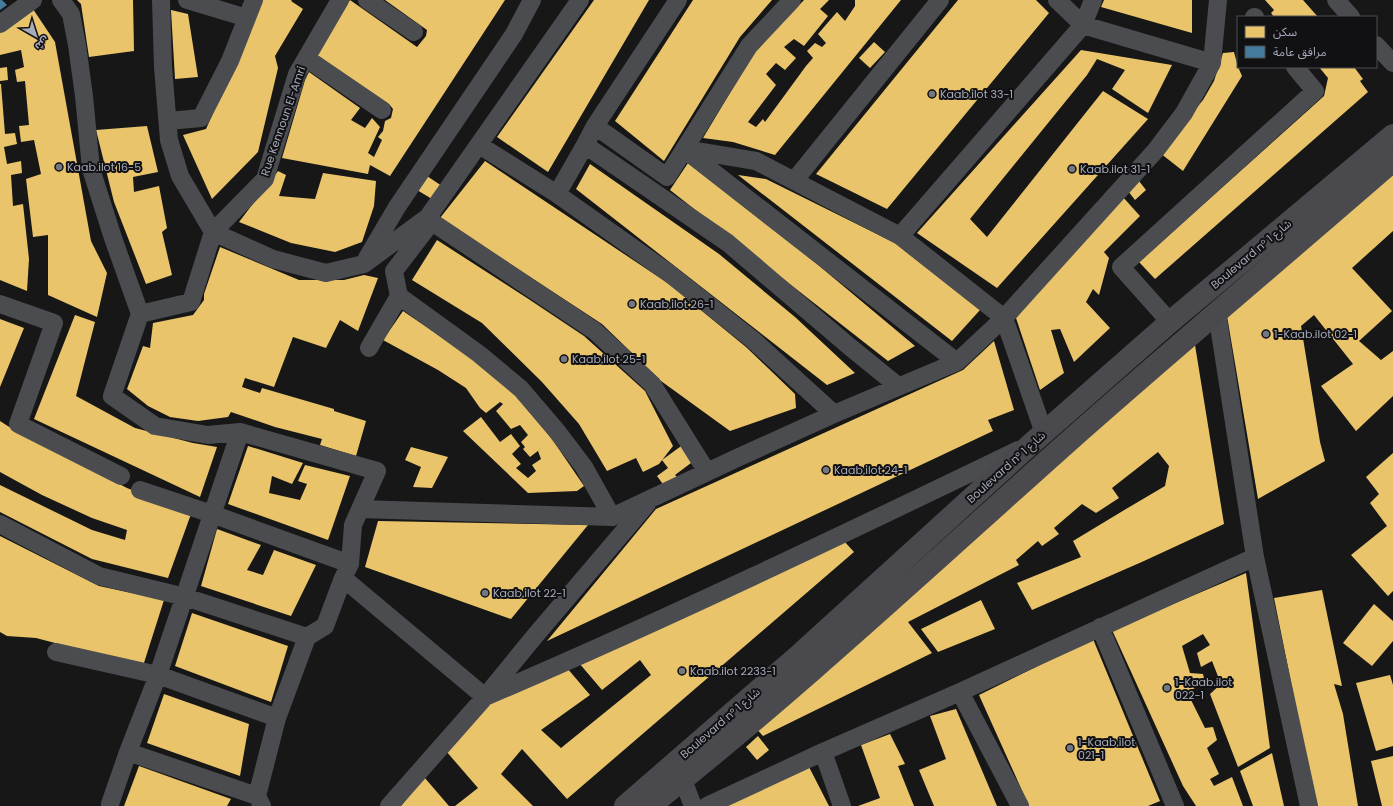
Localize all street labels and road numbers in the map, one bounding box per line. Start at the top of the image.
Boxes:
street label: Rue Kennoun El-Amri [257,64,309,178]
street label: Boulevard n° شارع 1 [1207,215,1295,293]
street label: Boulevard n° شارع 1 [963,427,1049,507]
street label: Boulevard n° شارع 1 [677,684,764,762]

